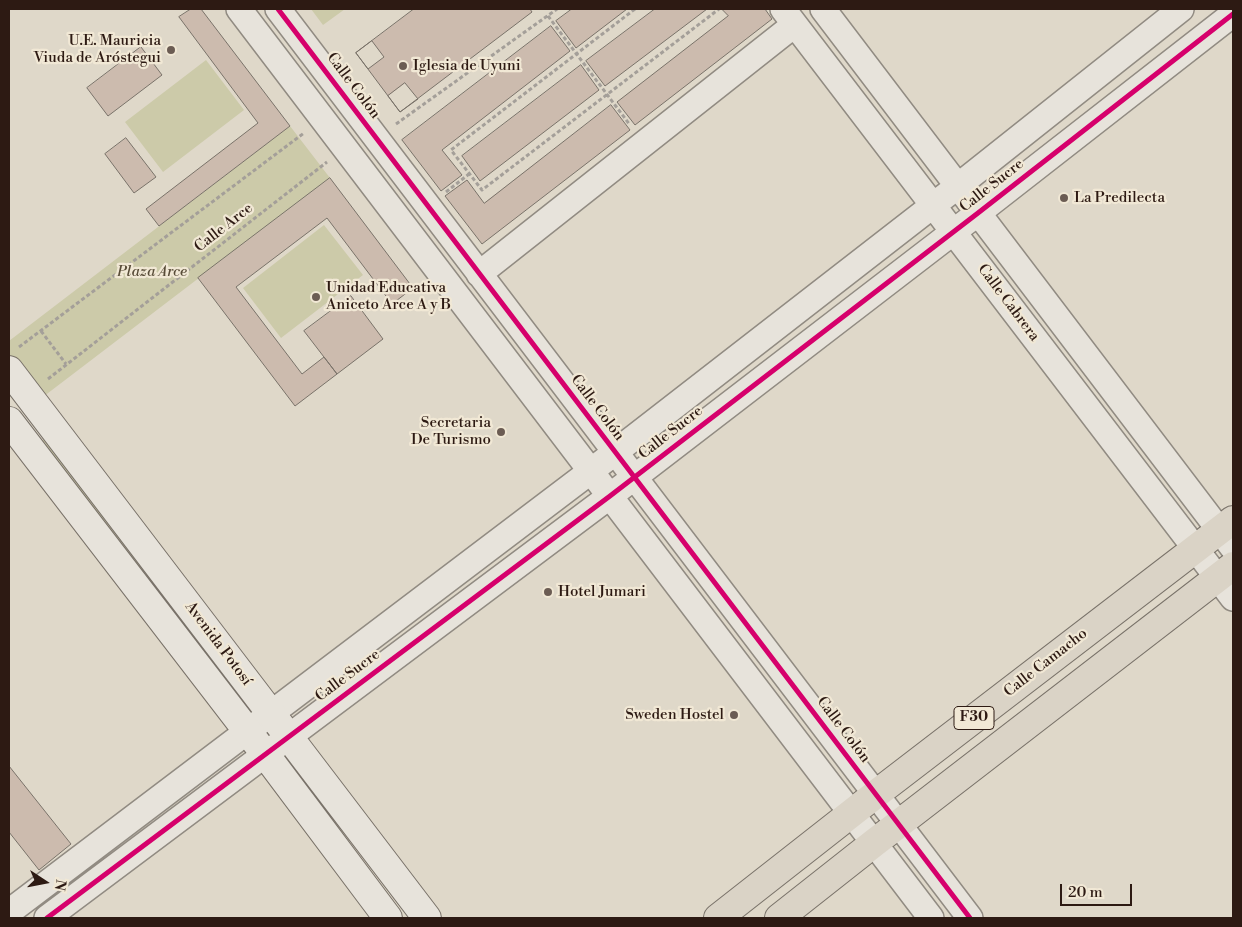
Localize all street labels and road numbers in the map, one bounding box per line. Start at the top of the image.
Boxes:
street label: Calle Colón [322,49,384,123]
street label: Calle Sucre [956,155,1028,217]
street label: Calle Arce [191,200,257,256]
street label: Calle Cabrera [973,261,1043,345]
street label: Calle Colón [566,371,628,445]
street label: Calle Sucre [635,402,707,464]
street label: Avenida Potosí [181,599,255,689]
street label: Calle Camacho [1001,625,1091,701]
street label: Calle Sucre [312,646,384,706]
street label: Calle Colón [812,693,874,767]
road number: F30 [954,706,994,730]

